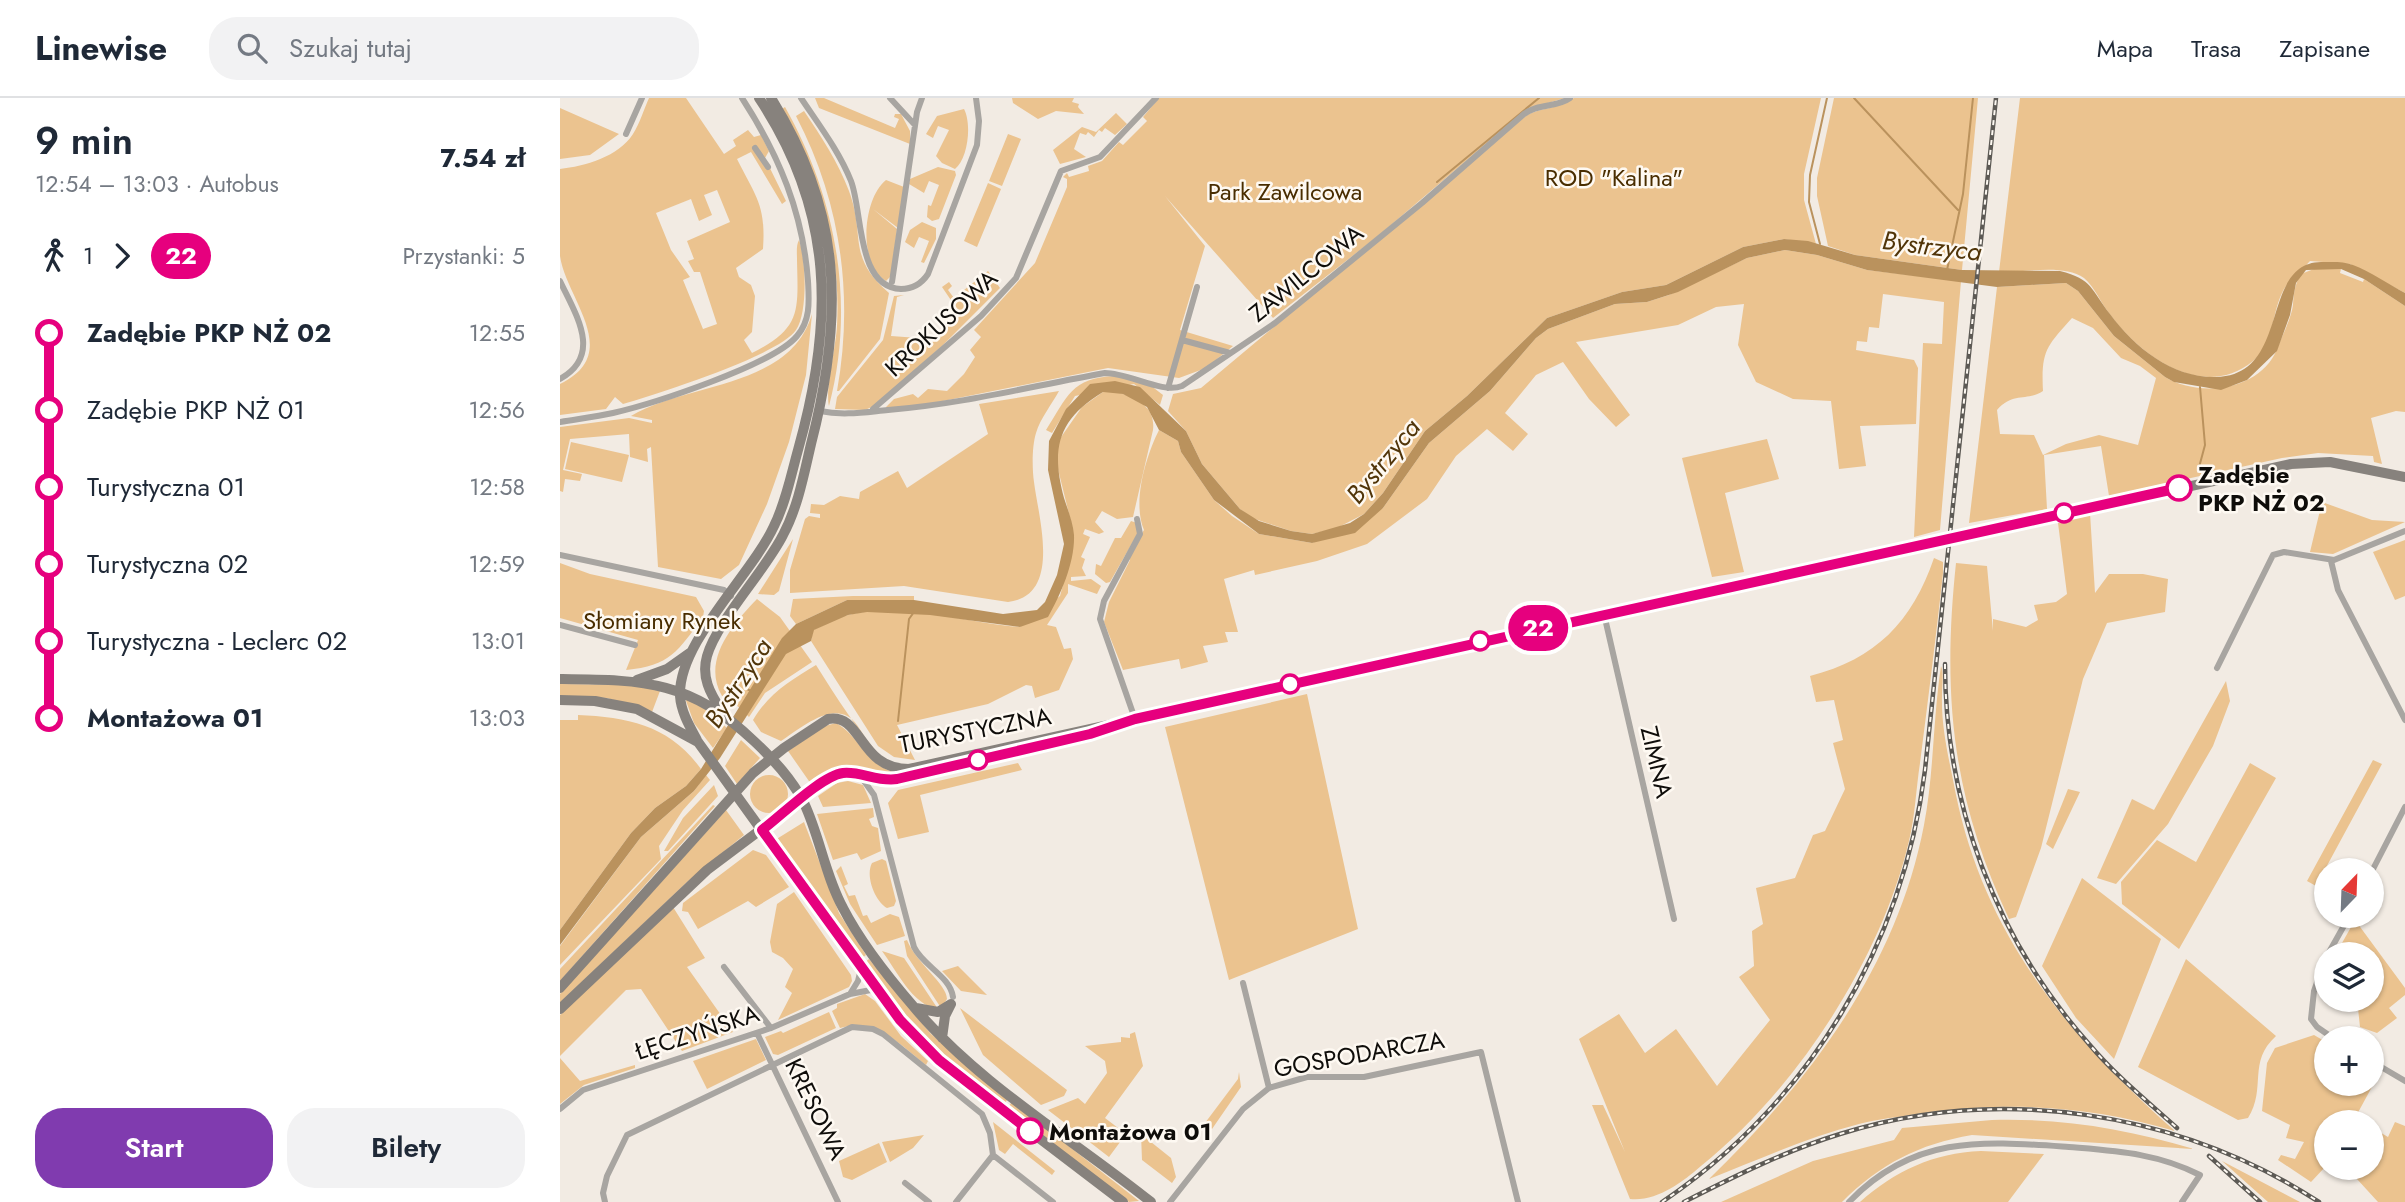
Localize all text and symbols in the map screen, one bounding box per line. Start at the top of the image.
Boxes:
search box [209,17,699,80]
text: Linewise [35,25,167,72]
icon: search [233,29,271,67]
text: Szukaj tutaj [289,29,412,67]
text: Mapa [2097,31,2153,66]
text: Trasa [2191,31,2241,66]
text: Zapisane [2279,31,2370,66]
text: 9 min [35,113,133,168]
text: 7.54 zł [440,139,525,177]
park label: ROD "Kalina" [1545,160,1683,195]
text: 12:54 – 13:03 · Autobus [35,167,279,201]
park label: Park Zawilcowa [1208,174,1362,209]
street label: ZAWILCOWA [1241,216,1371,330]
water label: Bystrzyca [1880,221,1985,271]
icon: walk [35,237,73,275]
icon: forward [103,237,141,275]
text: 22 [165,238,197,273]
text: 1 [83,239,93,273]
text: Przystanki: 5 [402,239,525,273]
street label: KROKUSOWA [877,261,1005,385]
text: Zadębie PKP NŻ 02 [87,314,331,352]
text: 12:55 [469,316,525,350]
text: Zadębie PKP NŻ 01 [87,391,305,429]
text: 12:56 [468,393,525,427]
water label: Bystrzyca [1337,410,1430,512]
place label: Zadębie PKP NŻ 02 [2198,457,2325,520]
text: Turystyczna 01 [87,468,245,506]
text: 12:58 [469,470,525,504]
marker: Zadębie PKP NŻ 02 [2166,475,2192,501]
unlabelled marker [2054,503,2074,523]
text: Turystyczna 02 [87,545,248,583]
text: 12:59 [468,547,525,581]
park label: Słomiany Rynek [583,603,741,638]
line badge: 22 [1506,605,1570,651]
text: 22 [1522,610,1554,645]
text: Turystyczna - Leclerc 02 [87,622,347,660]
text: 13:01 [471,624,525,658]
water label: Bystrzyca [695,630,782,735]
unlabelled marker [1470,631,1490,651]
unlabelled marker [1280,674,1300,694]
street label: TURYSTYCZNA [896,698,1054,762]
text: Montażowa 01 [87,699,263,737]
text: 13:03 [469,701,525,735]
street label: ZIMNA [1632,723,1682,802]
unlabelled marker [968,750,988,770]
north arrow [2314,858,2384,928]
map controls [2314,858,2384,1180]
button: layers [2314,942,2384,1012]
street label: ŁĘCZYŃSKA [630,995,764,1069]
street label: GOSPODARCZA [1271,1022,1447,1086]
button: + [2314,1026,2384,1096]
street label: KRESOWA [776,1052,856,1166]
button: Start [35,1108,273,1188]
button: Bilety [287,1108,525,1188]
button: − [2314,1110,2384,1180]
place label: Montażowa 01 [1049,1114,1212,1149]
marker: Montażowa 01 [1017,1118,1043,1144]

